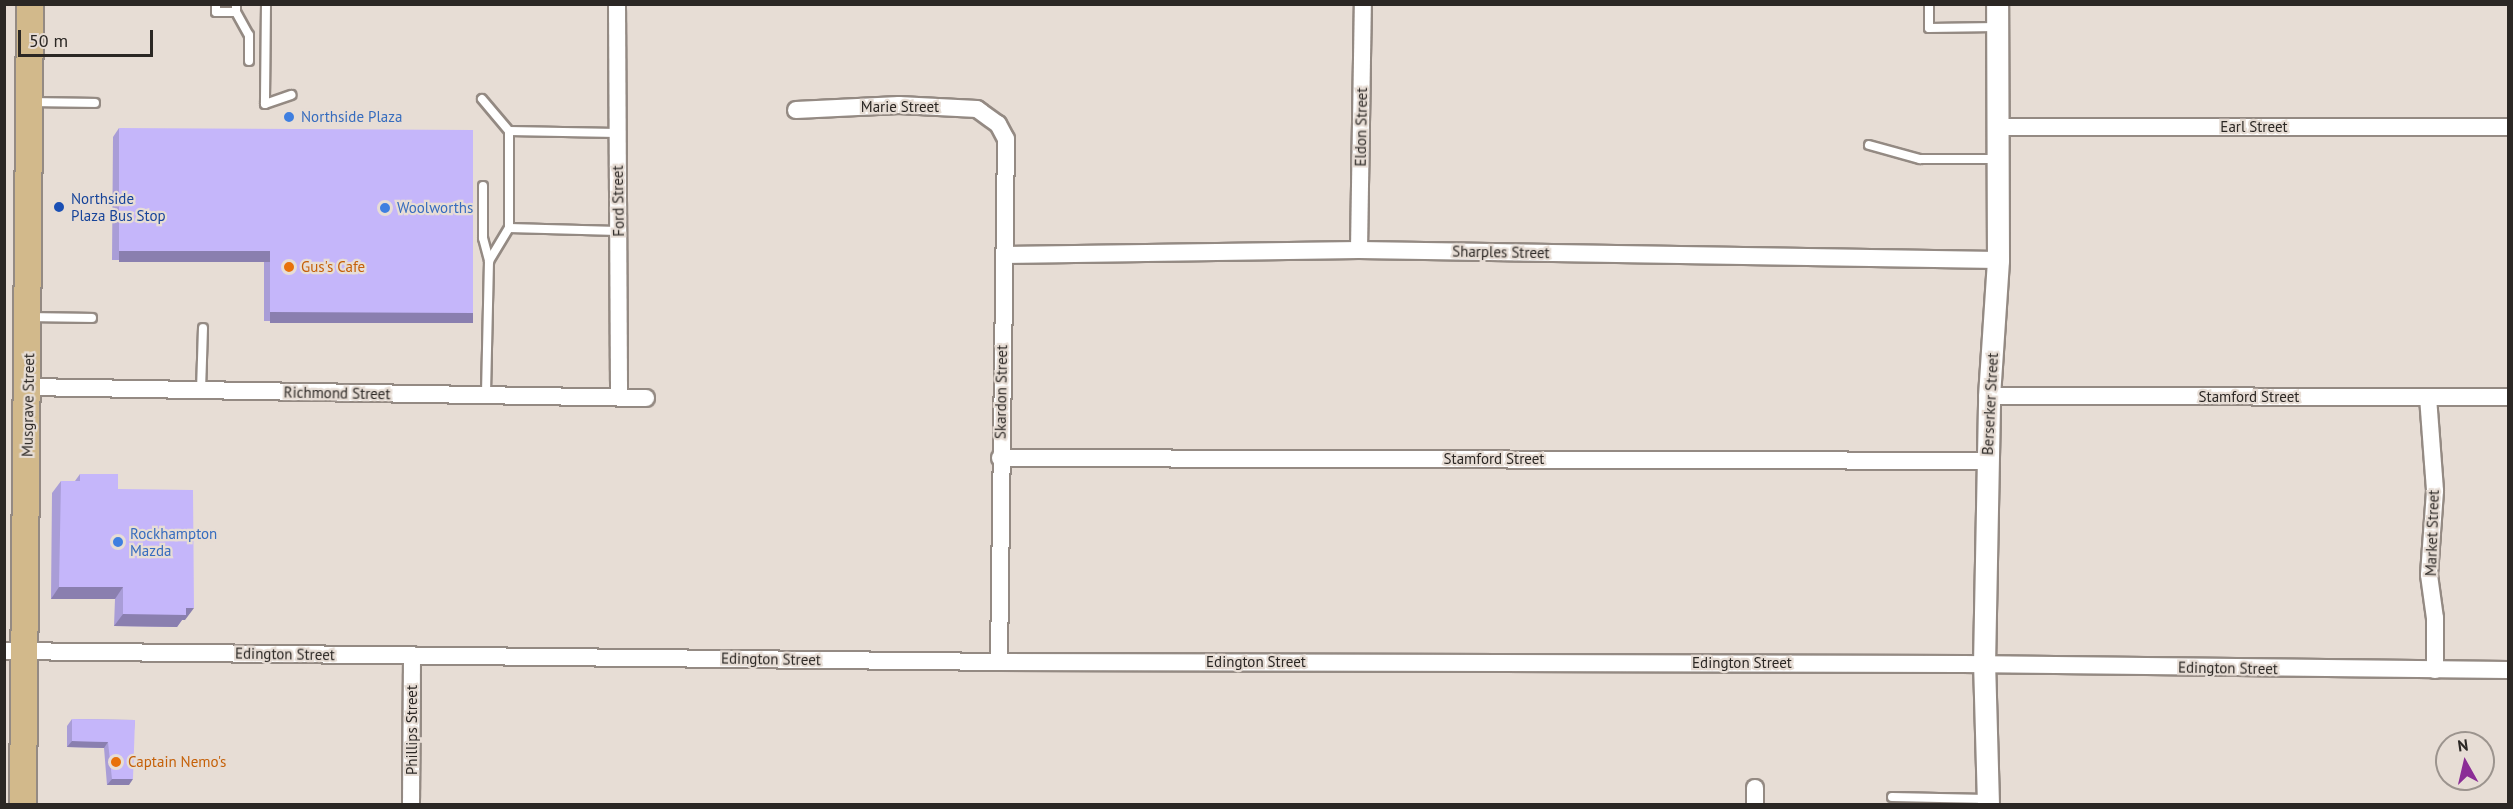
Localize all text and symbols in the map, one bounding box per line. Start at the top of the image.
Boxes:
scale bar [21,18,156,56]
text: 50 m [29,29,68,52]
street label: Eldon Street [1351,87,1371,167]
street label: Marie Street [861,98,939,116]
place label: Northside Plaza [301,108,402,126]
marker: Northside Plaza [282,110,296,124]
street label: Earl Street [2220,118,2288,136]
street label: Ford Street [608,165,628,237]
place label: Northside Plaza Bus Stop [71,189,166,224]
place label: Woolworths [397,199,473,217]
marker: Northside Plaza Bus Stop [52,200,66,214]
marker: Woolworths [378,201,392,215]
street label: Sharples Street [1452,242,1550,262]
place label: Gus's Cafe [301,258,365,276]
marker: Gus's Cafe [282,260,296,274]
street label: Skardon Street [991,345,1011,439]
street label: Berserker Street [1978,352,2002,456]
street label: Musgrave Street [18,353,38,457]
street label: Richmond Street [283,383,391,403]
street label: Stamford Street [2199,388,2299,406]
street label: Stamford Street [1444,450,1544,468]
street label: Market Street [2421,489,2443,577]
place label: Rockhampton Mazda [130,524,217,559]
marker: Rockhampton Mazda [111,535,125,549]
street label: Edington Street [235,644,335,664]
street label: Edington Street [721,649,821,669]
street label: Edington Street [1206,653,1306,671]
street label: Edington Street [1692,654,1792,672]
street label: Edington Street [2178,658,2278,678]
street label: Phillips Street [403,685,421,775]
north arrow [2435,731,2495,791]
text: N [2456,735,2469,756]
place label: Captain Nemo's [128,753,226,771]
marker: Captain Nemo's [109,755,123,769]

